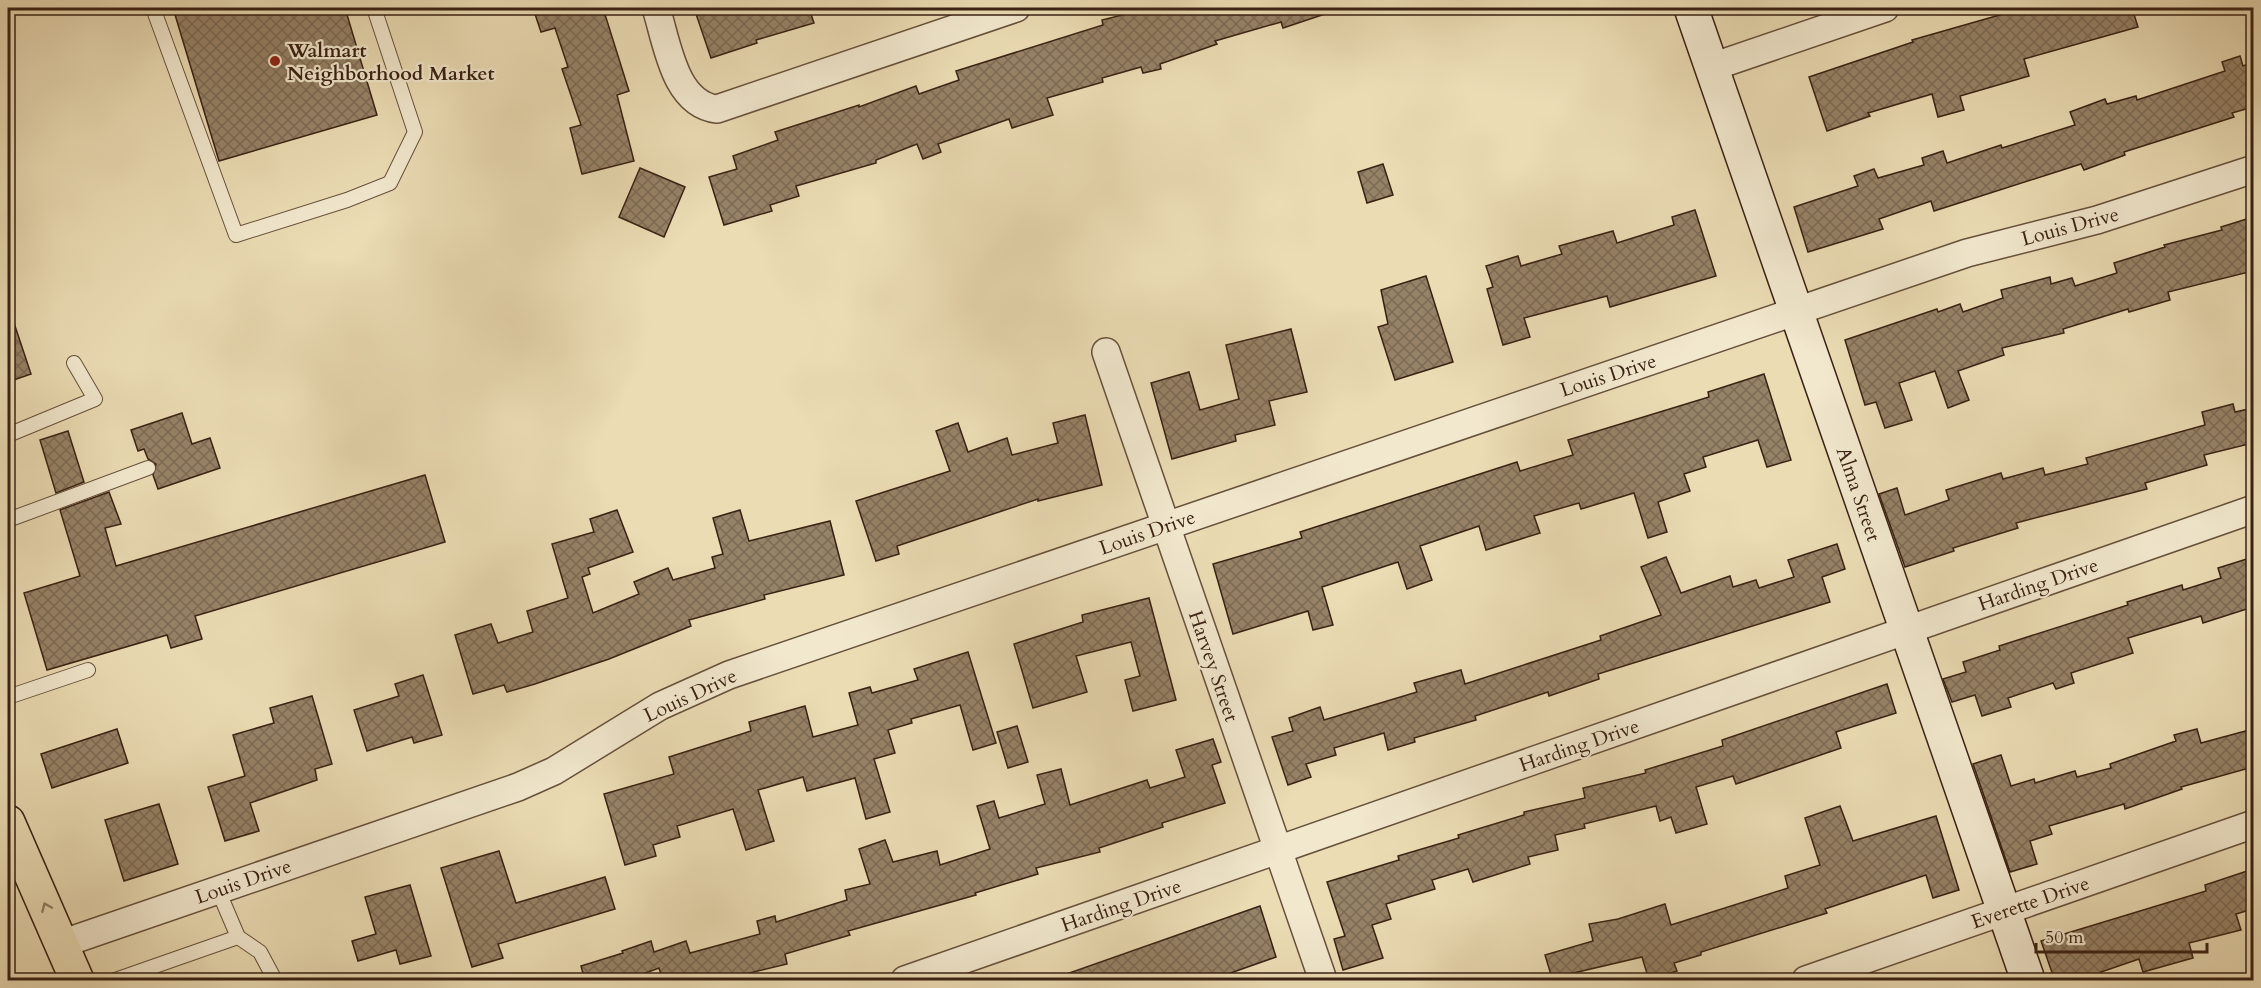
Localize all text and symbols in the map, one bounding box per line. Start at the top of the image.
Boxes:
place label: Walmart Neighborhood Market [286,37,494,87]
marker: Walmart Neighborhood Market [268,54,282,68]
street label: Louis Drive [2018,201,2122,252]
street label: Louis Drive [1556,347,1660,404]
street label: Alma Street [1830,443,1888,546]
street label: Louis Drive [1096,503,1199,562]
street label: Harding Drive [1975,551,2102,618]
street label: Harvey Street [1182,607,1245,726]
street label: Louis Drive [639,662,741,729]
street label: Harding Drive [1516,712,1643,779]
street label: Louis Drive [192,852,295,911]
street label: Everette Drive [1967,870,2093,935]
street label: Harding Drive [1058,872,1185,939]
one-way arrow [41,903,53,914]
scale bar [2036,916,2207,954]
text: 50 m [2045,925,2084,950]

